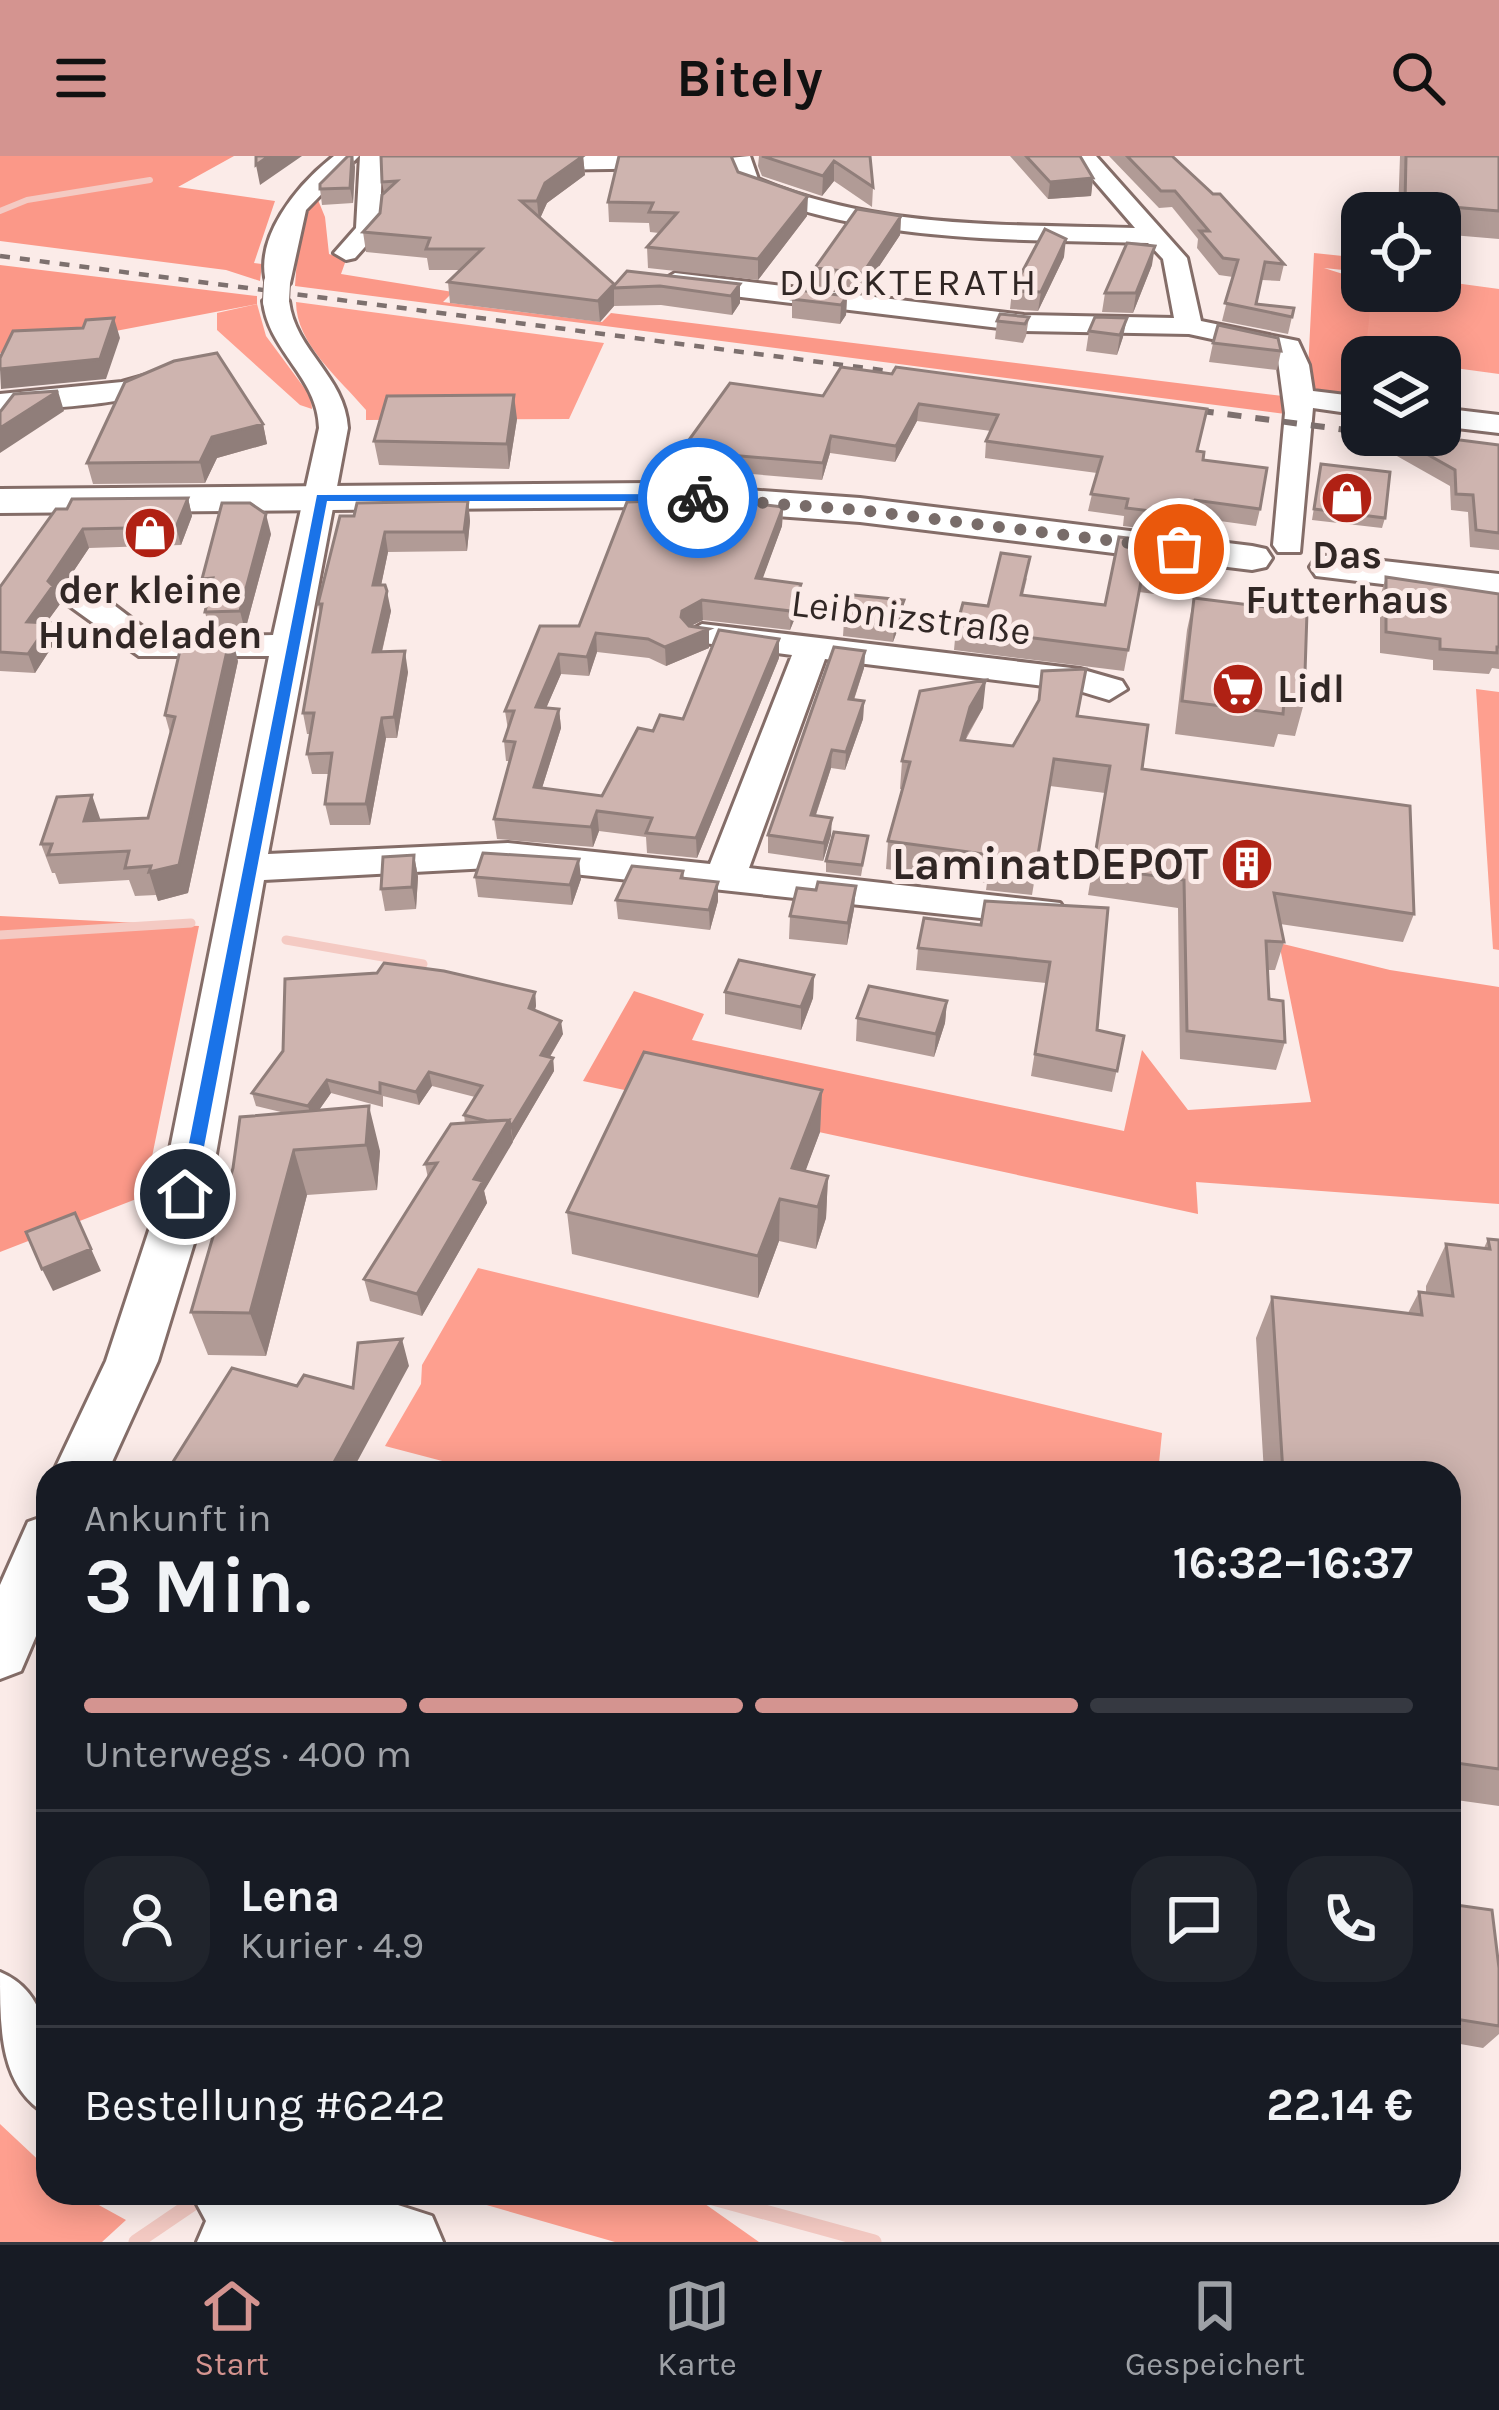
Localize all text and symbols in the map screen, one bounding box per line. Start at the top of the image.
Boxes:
icon: menu [48,45,114,111]
icon: search [1385,45,1451,111]
text: Bitely [676,46,823,110]
map controls [1341,192,1461,456]
button: locate [1341,192,1461,312]
district label: DUCKTERATH [779,259,1039,305]
button: layers [1341,336,1461,456]
courier [638,438,758,558]
icon: bike [665,465,731,531]
shop icon: Das Futterhaus [1319,470,1375,526]
pin [1128,498,1230,600]
shop icon: der kleine Hundeladen [122,505,178,561]
icon: bag [1146,516,1212,582]
place label: Das Futterhaus [1245,532,1449,623]
place label: der kleine Hundeladen [38,567,262,658]
street label: Leibnizstraße [788,579,1034,655]
supermarket icon: Lidl [1210,661,1266,717]
place label: Lidl [1277,666,1345,712]
building icon: LaminatDEPOT [1219,836,1275,892]
place label: LaminatDEPOT [892,838,1208,890]
pin [134,1143,236,1245]
icon: home [152,1161,218,1227]
text: Ankunft in [84,1495,272,1541]
text: 16:32–16:37 [1173,1537,1413,1589]
text: 3 Min. [84,1540,311,1632]
text: Unterwegs · 400 m [84,1731,412,1777]
button: person [84,1856,210,1982]
button: chat [1131,1856,1257,1982]
button: phone [1287,1856,1413,1982]
text: Lena [240,1870,340,1922]
text: Kurier · 4.9 [240,1922,424,1968]
text: Bestellung #6242 [84,2079,446,2131]
text: 22.14 € [1266,2079,1413,2131]
tab: Start [194,2273,269,2383]
tab: Karte [657,2273,737,2383]
tab: Gespeichert [1125,2273,1305,2383]

